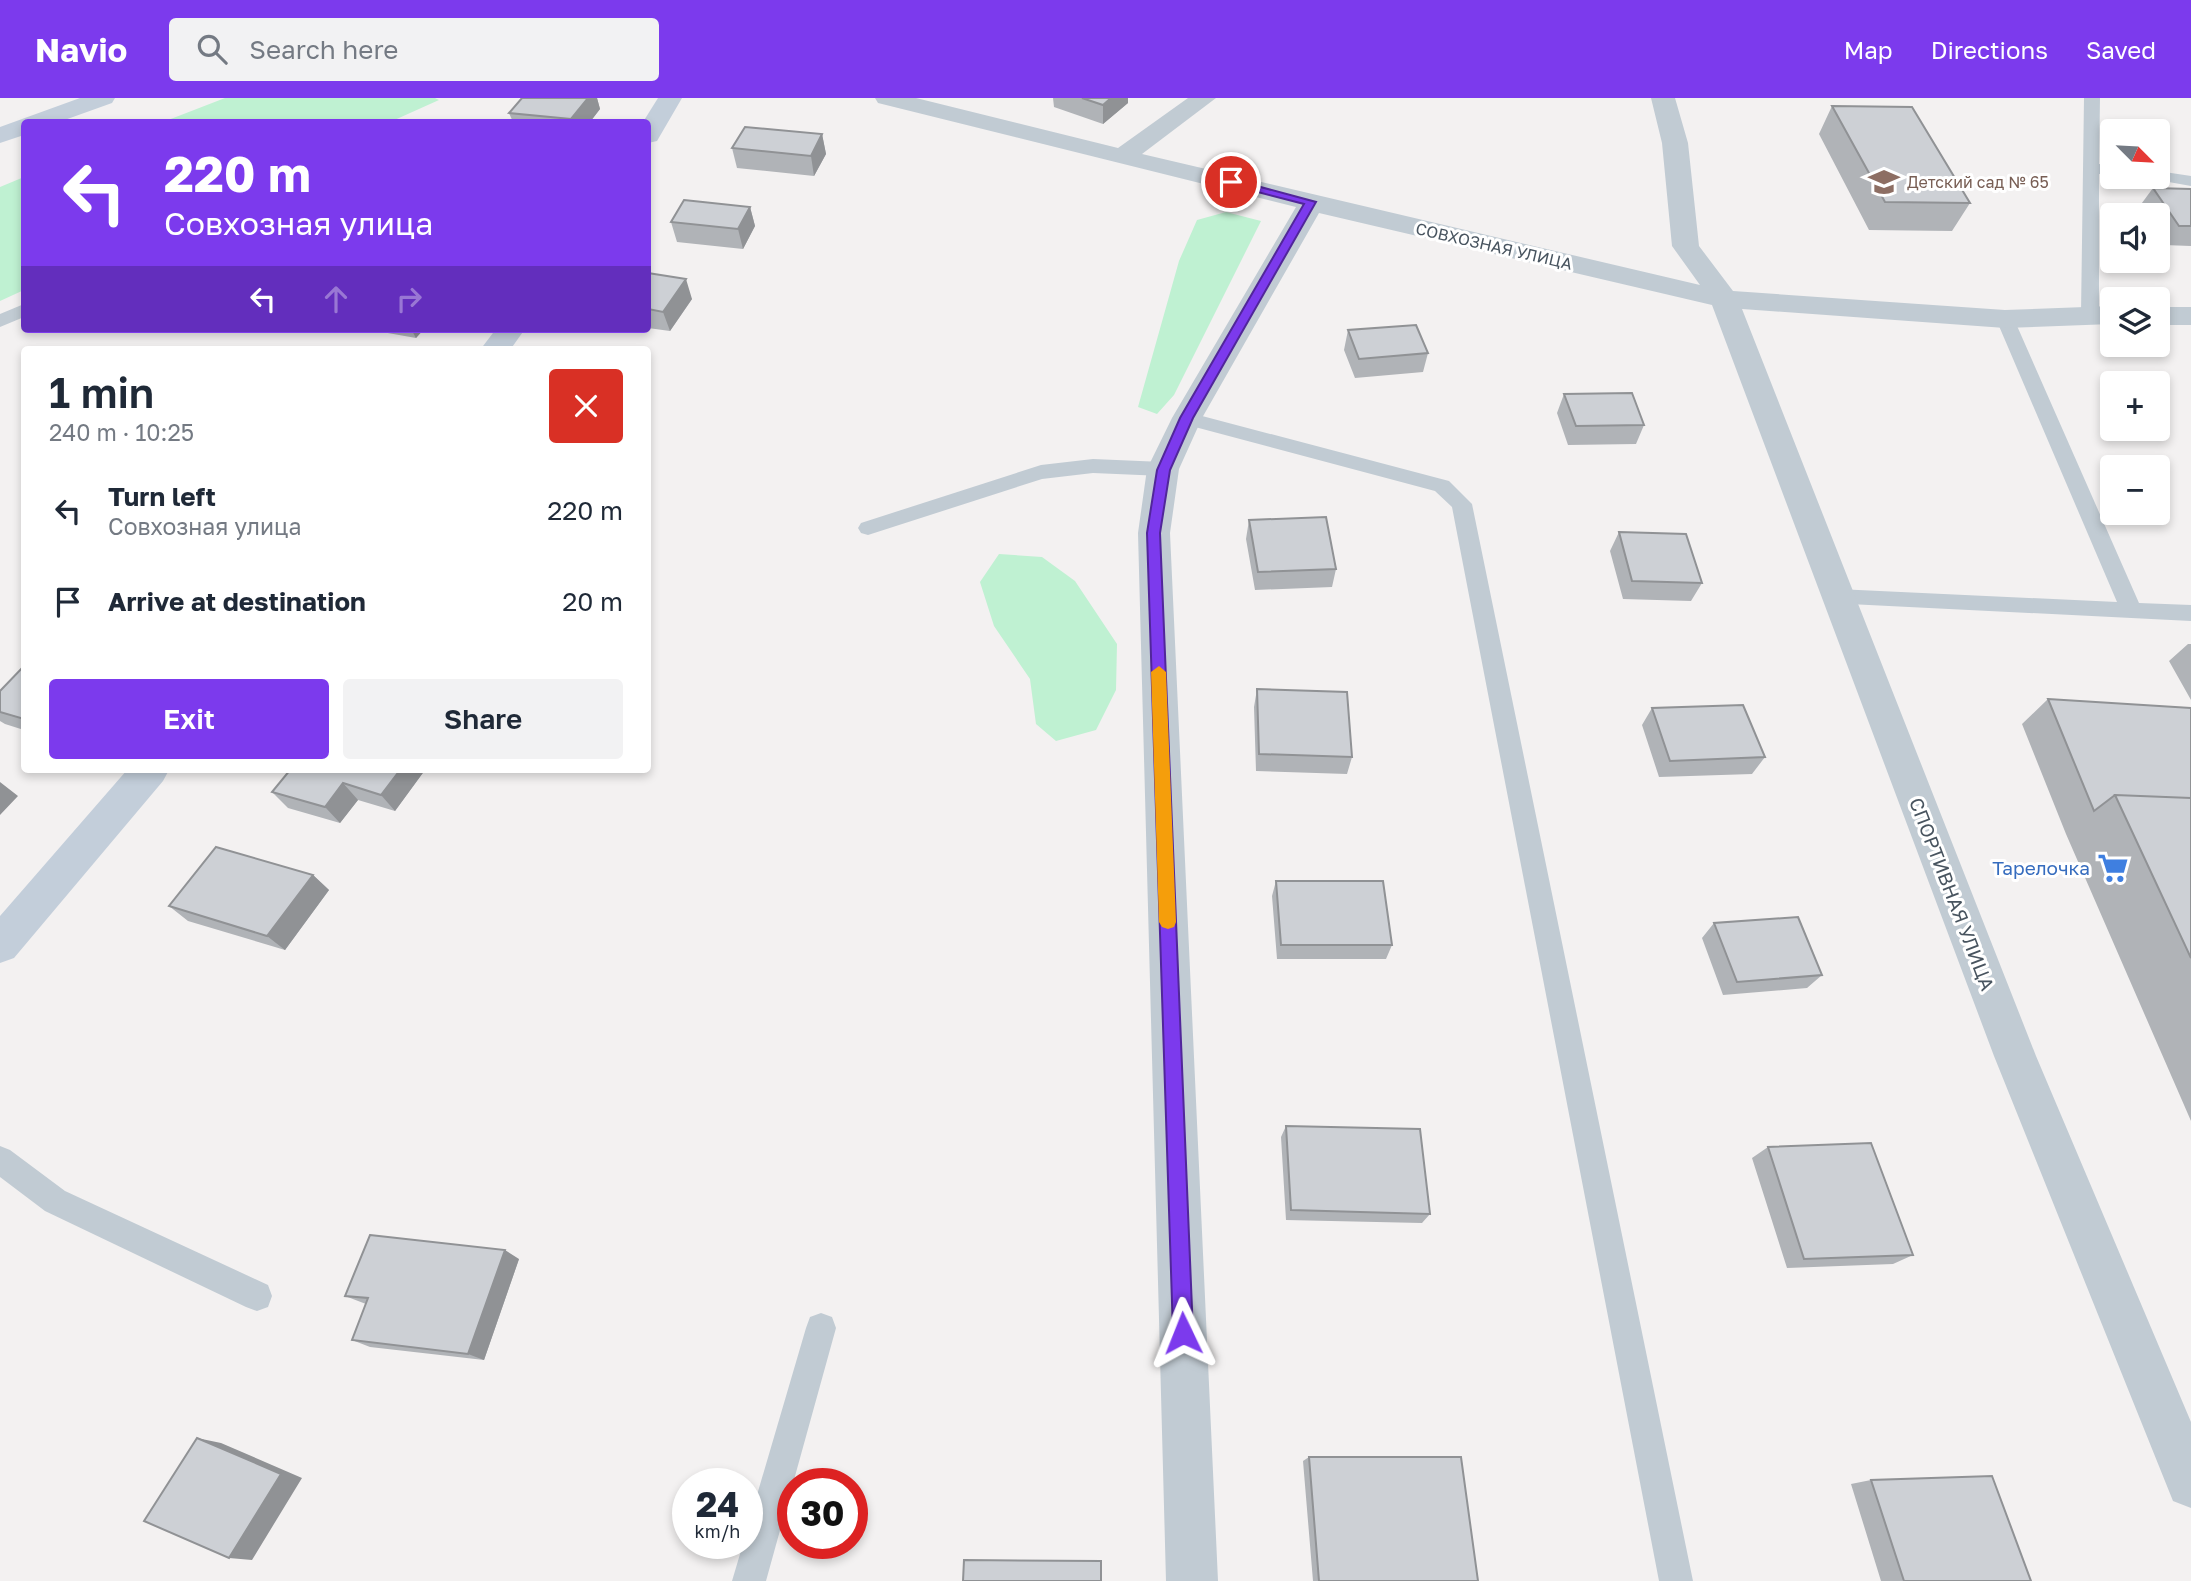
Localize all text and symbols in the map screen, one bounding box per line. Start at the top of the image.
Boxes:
search box [169,18,659,81]
text: Navio [35,30,127,69]
icon: search [193,30,231,68]
text: Search here [249,34,398,65]
text: Map [1844,35,1893,64]
text: Directions [1931,35,2048,64]
text: Saved [2086,35,2156,64]
north arrow [2100,119,2170,189]
map controls [2100,119,2170,525]
text: 220 m [164,144,311,203]
icon: left [49,147,140,238]
pin [1201,152,1261,212]
icon: arrive [1212,163,1250,201]
school or university icon: Детский сад № 65 [1867,165,1901,199]
place label: Детский сад № 65 [1907,172,2049,192]
button: sound [2100,203,2170,273]
text: Совхозная улица [164,204,433,242]
street label: СОВХОЗНАЯ УЛИЦА [1414,218,1575,274]
icon: left [244,280,282,318]
icon: ahead [317,280,355,318]
icon: right [390,280,428,318]
button: layers [2100,287,2170,357]
text: 1 min [49,367,154,417]
button: close [549,369,623,443]
button: + [2100,371,2170,441]
text: 240 m · 10:25 [49,418,194,446]
button: − [2100,455,2170,525]
text: Turn left [108,481,216,512]
icon: left [49,492,87,530]
text: 220 m [547,495,623,526]
text: Совхозная улица [108,512,302,540]
icon: arrive [49,583,87,621]
text: Arrive at destination [108,586,366,617]
text: 20 m [562,586,623,617]
button: Exit [49,679,329,759]
button: Share [343,679,623,759]
street label: СПОРТИВНАЯ УЛИЦА [1905,794,2000,994]
supermarket icon: Тарелочка [2096,851,2130,885]
place label: Тарелочка [1992,856,2090,879]
position arrow [1146,1296,1220,1370]
speed limit sign: 30 [777,1468,868,1559]
text: 24 [696,1483,739,1525]
text: km/h [695,1520,740,1542]

